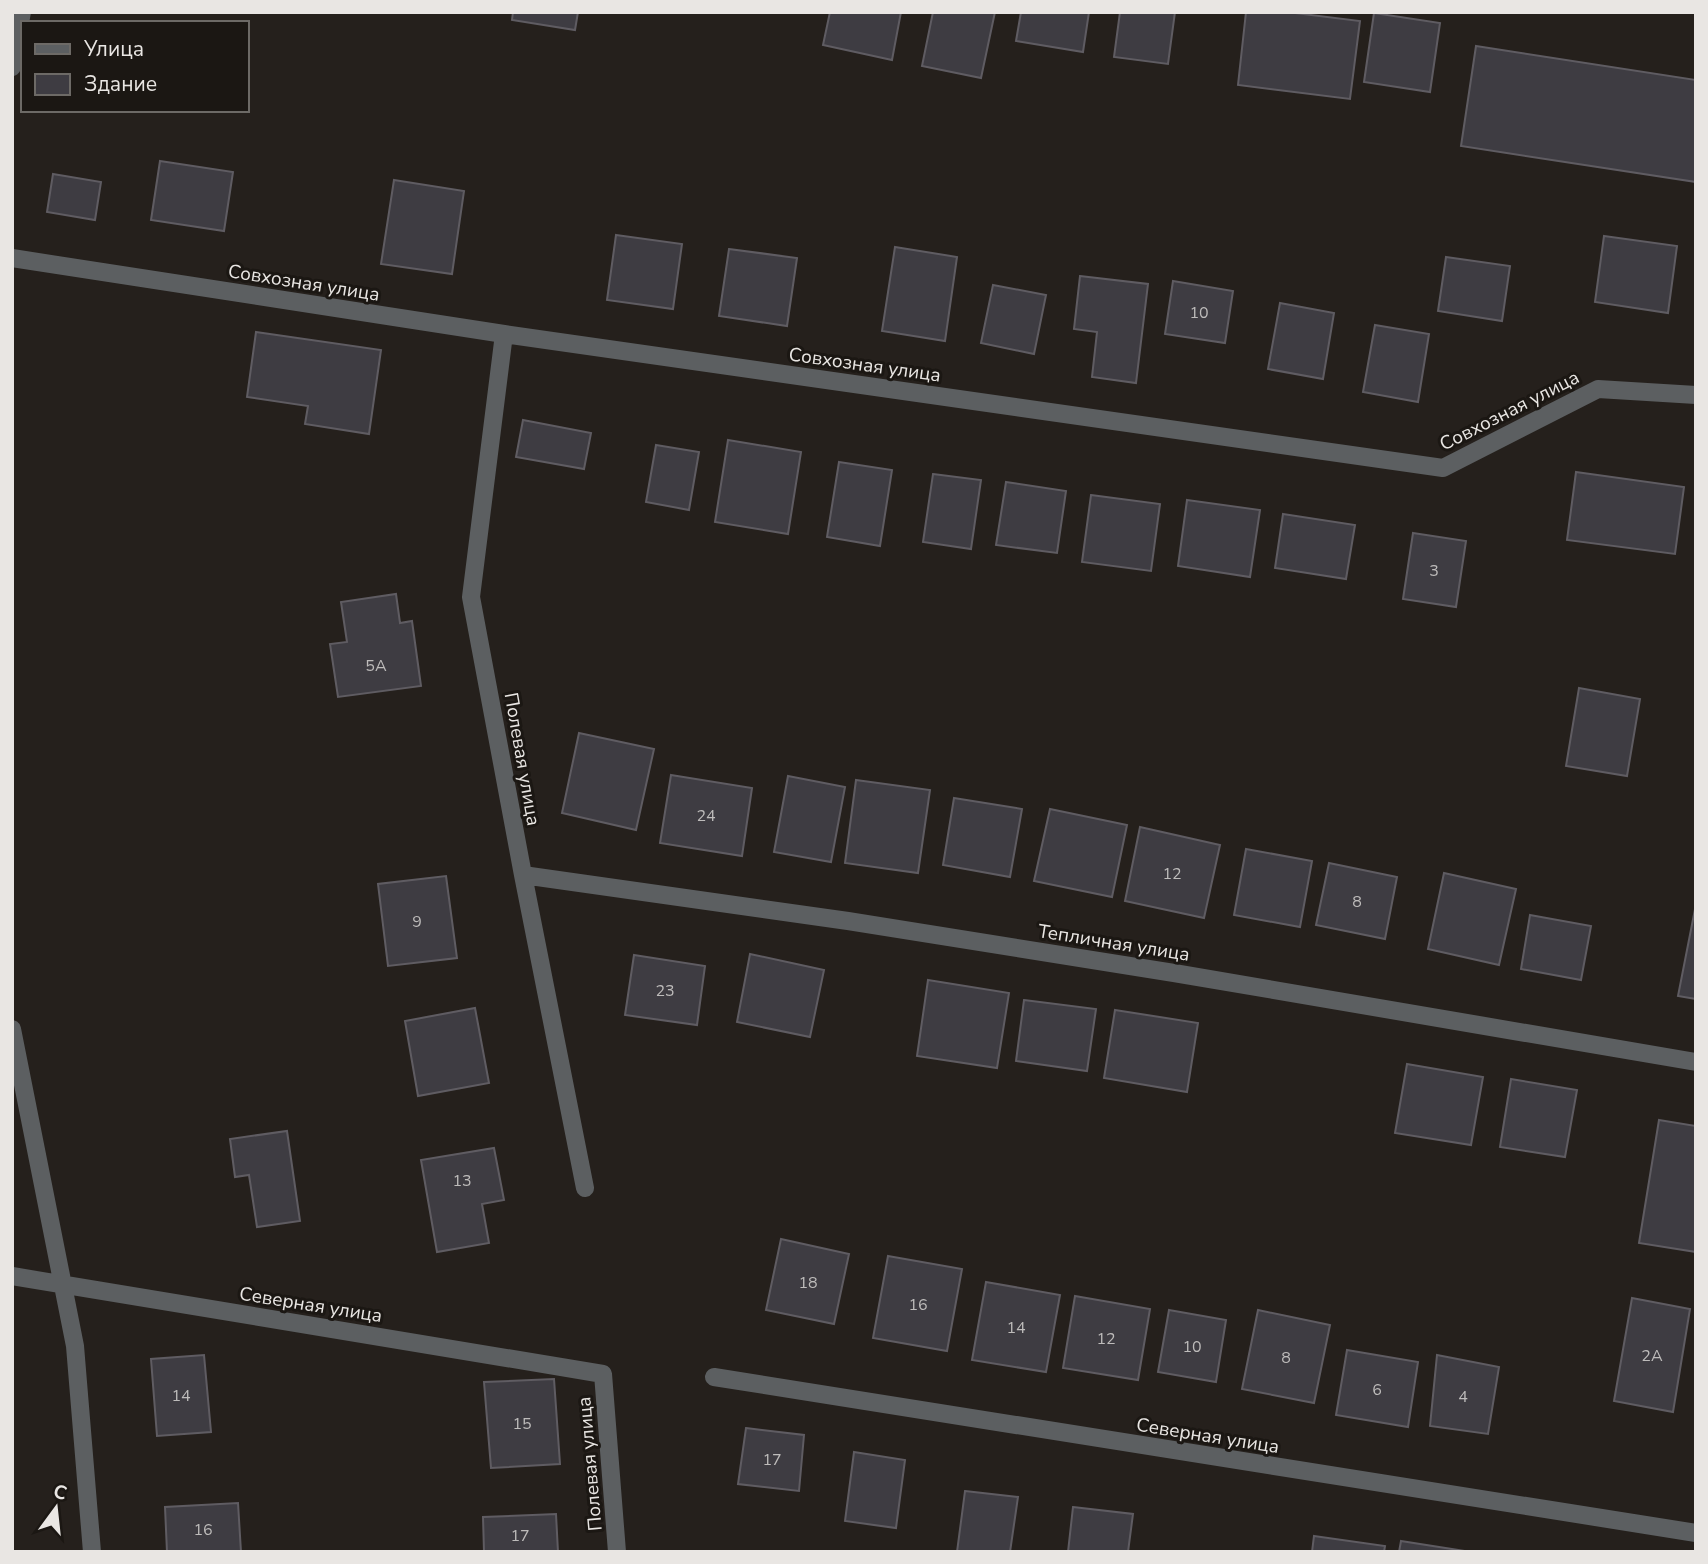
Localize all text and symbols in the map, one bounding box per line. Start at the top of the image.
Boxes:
legend [21,21,248,112]
text: Улица [83,35,144,63]
text: Здание [84,70,157,98]
street label: Совхозная улица [226,258,382,308]
house number: 10 [1189,302,1209,324]
street label: Совхозная улица [787,341,943,389]
street label: Совхозная улица [1435,364,1584,457]
house number: 3 [1429,560,1439,582]
house number: 5А [365,655,387,677]
street label: Полевая улица [498,690,547,828]
house number: 24 [696,805,716,827]
house number: 12 [1162,863,1182,885]
house number: 8 [1352,891,1362,913]
house number: 9 [412,911,422,933]
street label: Тепличная улица [1036,918,1192,968]
house number: 23 [655,980,675,1002]
house number: 13 [452,1170,472,1192]
house number: 18 [798,1272,818,1294]
street label: Северная улица [238,1281,384,1329]
house number: 16 [908,1294,928,1316]
house number: 14 [1006,1317,1026,1339]
house number: 12 [1096,1328,1116,1350]
house number: 10 [1182,1336,1202,1358]
house number: 2А [1641,1345,1663,1367]
house number: 8 [1281,1347,1291,1369]
house number: 6 [1372,1379,1382,1401]
house number: 14 [171,1385,191,1407]
house number: 4 [1458,1386,1468,1408]
street label: Полевая улица [571,1396,609,1532]
street label: Северная улица [1135,1412,1281,1460]
house number: 15 [512,1413,532,1435]
house number: 17 [762,1449,782,1471]
north arrow [21,1473,91,1543]
text: С [51,1478,70,1507]
house number: 16 [193,1519,213,1541]
house number: 17 [510,1525,530,1547]

